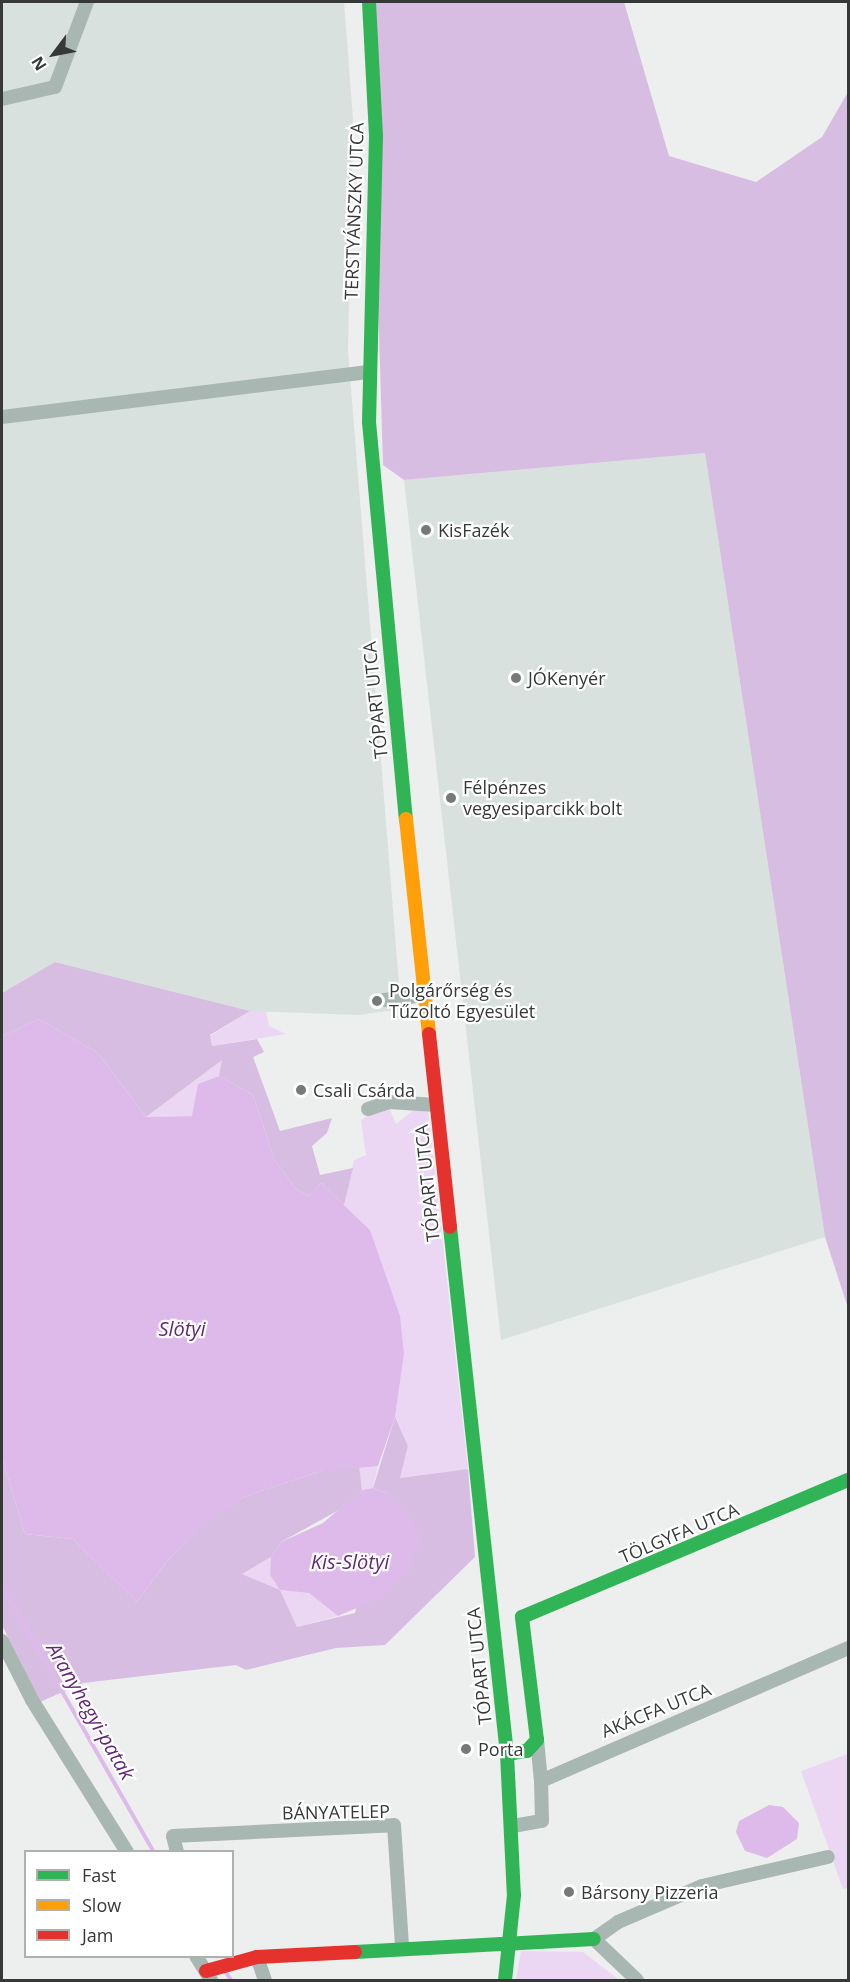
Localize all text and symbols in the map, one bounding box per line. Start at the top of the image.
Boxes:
north arrow [24,24,84,84]
text: N [26,52,52,75]
street label: TERSTYÁNSZKY UTCA [340,122,368,300]
place label: KisFazék [438,519,509,541]
marker: KisFazék [419,523,433,537]
street label: TÓPART UTCA [358,640,392,760]
place label: JÓKenyér [528,667,605,689]
marker: JÓKenyér [509,671,523,685]
place label: Félpénzes vegyesiparcikk bolt [463,777,622,820]
marker: Félpénzes vegyesiparcikk bolt [444,791,458,805]
place label: Polgárőrség és Tűzoltó Egyesület [389,980,535,1022]
marker: Polgárőrség és Tűzoltó Egyesület [370,994,384,1008]
place label: Csali Csárda [313,1079,415,1101]
marker: Csali Csárda [294,1083,308,1097]
street label: TÓPART UTCA [410,1123,444,1243]
water label: Slötyi [158,1316,206,1340]
street label: TÖLGYFA UTCA [616,1498,742,1568]
water label: Kis-Slötyi [311,1549,389,1573]
street label: TÓPART UTCA [462,1606,496,1726]
water label: Aranyhegyi-patak [42,1638,140,1784]
street label: AKÁCFA UTCA [598,1678,714,1742]
place label: Porta [478,1738,523,1760]
marker: Porta [459,1742,473,1756]
street label: BÁNYATELEP [282,1800,390,1824]
legend [24,1850,234,1958]
text: Fast [82,1863,116,1887]
place label: Bársony Pizzeria [581,1881,718,1903]
marker: Bársony Pizzeria [562,1885,576,1899]
text: Slow [82,1893,121,1917]
text: Jam [82,1923,114,1947]

